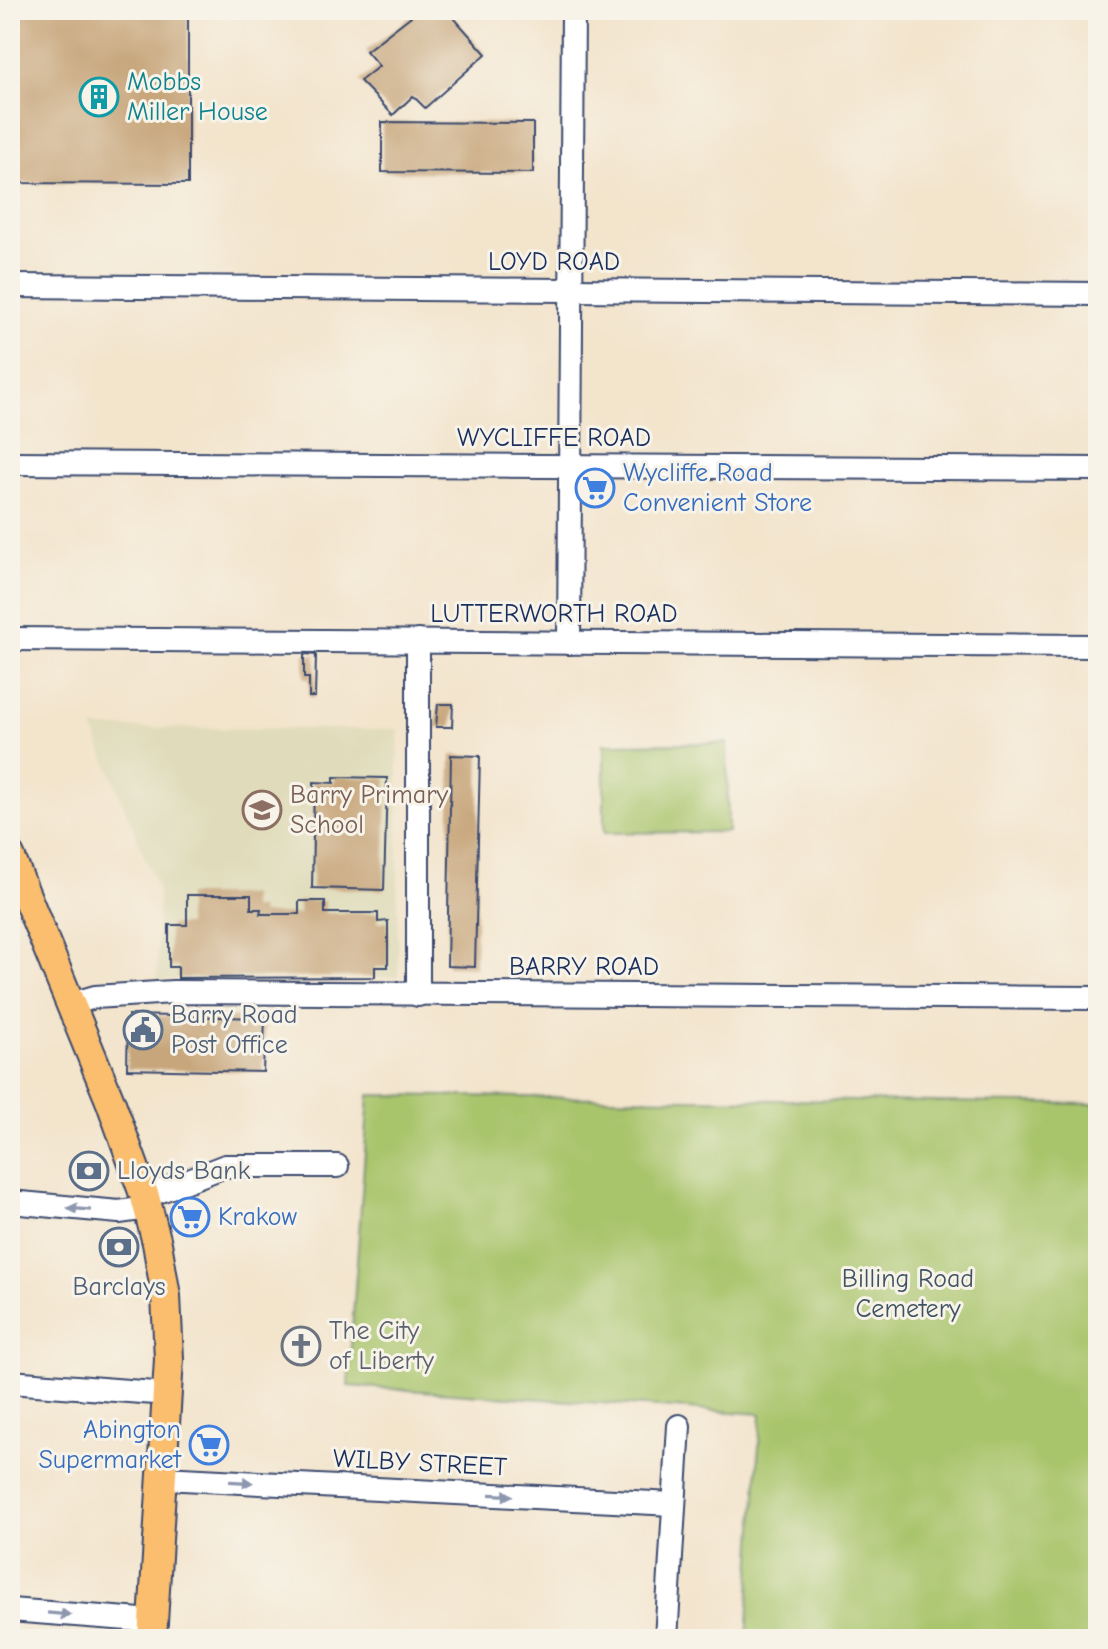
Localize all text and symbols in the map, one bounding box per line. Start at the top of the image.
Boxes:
place label: Mobbs Miller House [127,67,268,127]
building icon: Mobbs Miller House [78,76,120,118]
street label: LOYD ROAD [488,247,620,277]
street label: WYCLIFFE ROAD [457,423,651,453]
place label: Wycliffe Road Convenient Store [623,458,812,518]
supermarket icon: Wycliffe Road Convenient Store [574,467,616,509]
street label: LUTTERWORTH ROAD [430,599,678,629]
place label: Barry Primary School [290,780,449,840]
school or university icon: Barry Primary School [241,789,283,831]
street label: BARRY ROAD [509,952,659,982]
place label: Barry Road Post Office [171,1000,298,1060]
public building icon: Barry Road Post Office [122,1009,164,1051]
bank icon: Lloyds Bank [68,1150,110,1192]
place label: Lloyds Bank [117,1156,251,1186]
supermarket icon: Krakow [169,1196,211,1238]
one-way arrow [66,1202,91,1215]
place label: Krakow [218,1202,297,1232]
bank icon: Barclays [98,1226,140,1268]
park label: Billing Road Cemetery [842,1264,974,1324]
place label: Barclays [72,1272,166,1302]
place label: The City of Liberty [329,1316,434,1376]
church icon: The City of Liberty [280,1325,322,1367]
place label: Abington Supermarket [38,1415,183,1475]
supermarket icon: Abington Supermarket [188,1424,230,1466]
street label: WILBY STREET [332,1443,508,1483]
one-way arrow [229,1476,254,1489]
one-way arrow [489,1489,514,1502]
one-way arrow [47,1608,72,1621]

